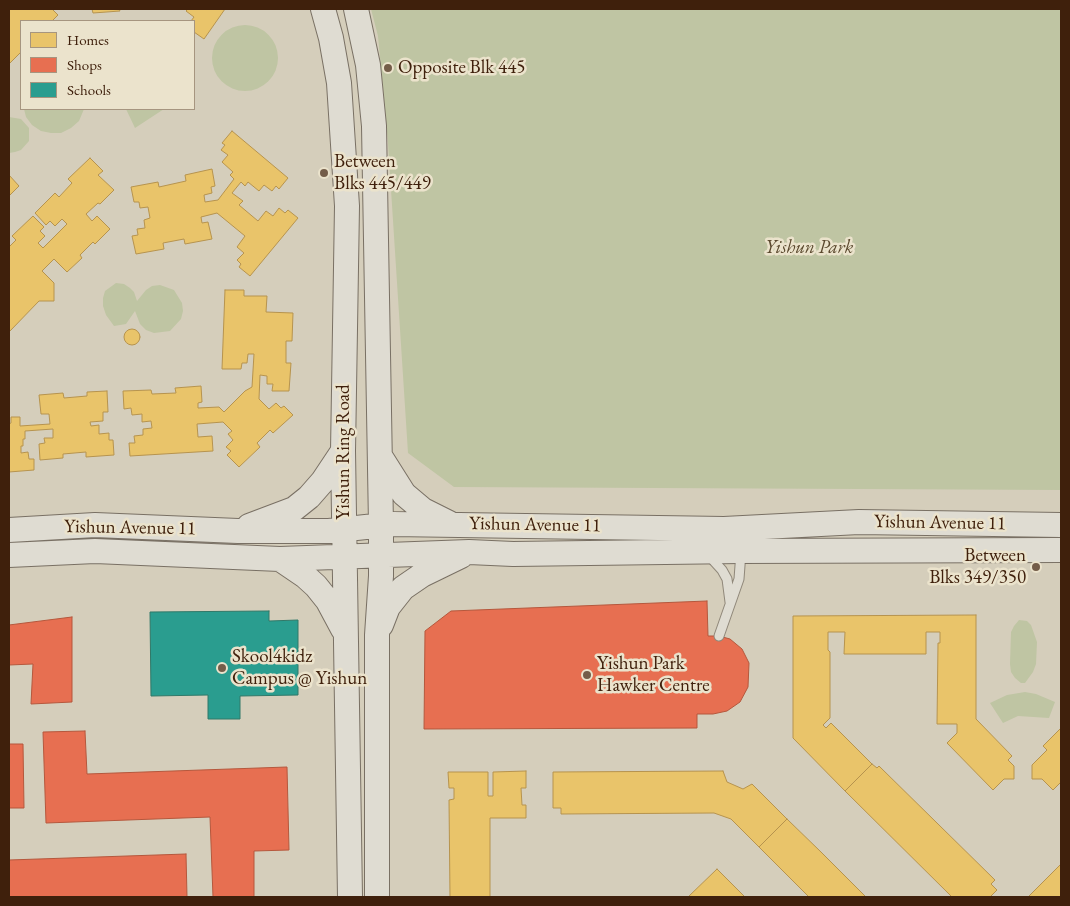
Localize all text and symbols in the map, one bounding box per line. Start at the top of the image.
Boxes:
legend [20,20,195,110]
text: Homes [67,30,109,49]
text: Shops [67,55,102,74]
place label: Opposite Blk 445 [398,57,525,79]
marker: Opposite Blk 445 [382,62,394,74]
text: Schools [67,80,111,99]
place label: Between Blks 445/449 [334,151,431,195]
marker: Between Blks 445/449 [318,167,330,179]
park label: Yishun Park [765,237,853,259]
street label: Yishun Ring Road [333,384,355,520]
street label: Yishun Avenue 11 [874,510,1006,536]
street label: Yishun Avenue 11 [469,512,601,538]
street label: Yishun Avenue 11 [64,515,196,541]
place label: Between Blks 349/350 [929,545,1026,589]
marker: Between Blks 349/350 [1030,561,1042,573]
place label: Skool4kidz Campus @ Yishun [232,646,367,690]
place label: Yishun Park Hawker Centre [597,653,710,697]
marker: Skool4kidz Campus @ Yishun [216,662,228,674]
marker: Yishun Park Hawker Centre [581,669,593,681]

